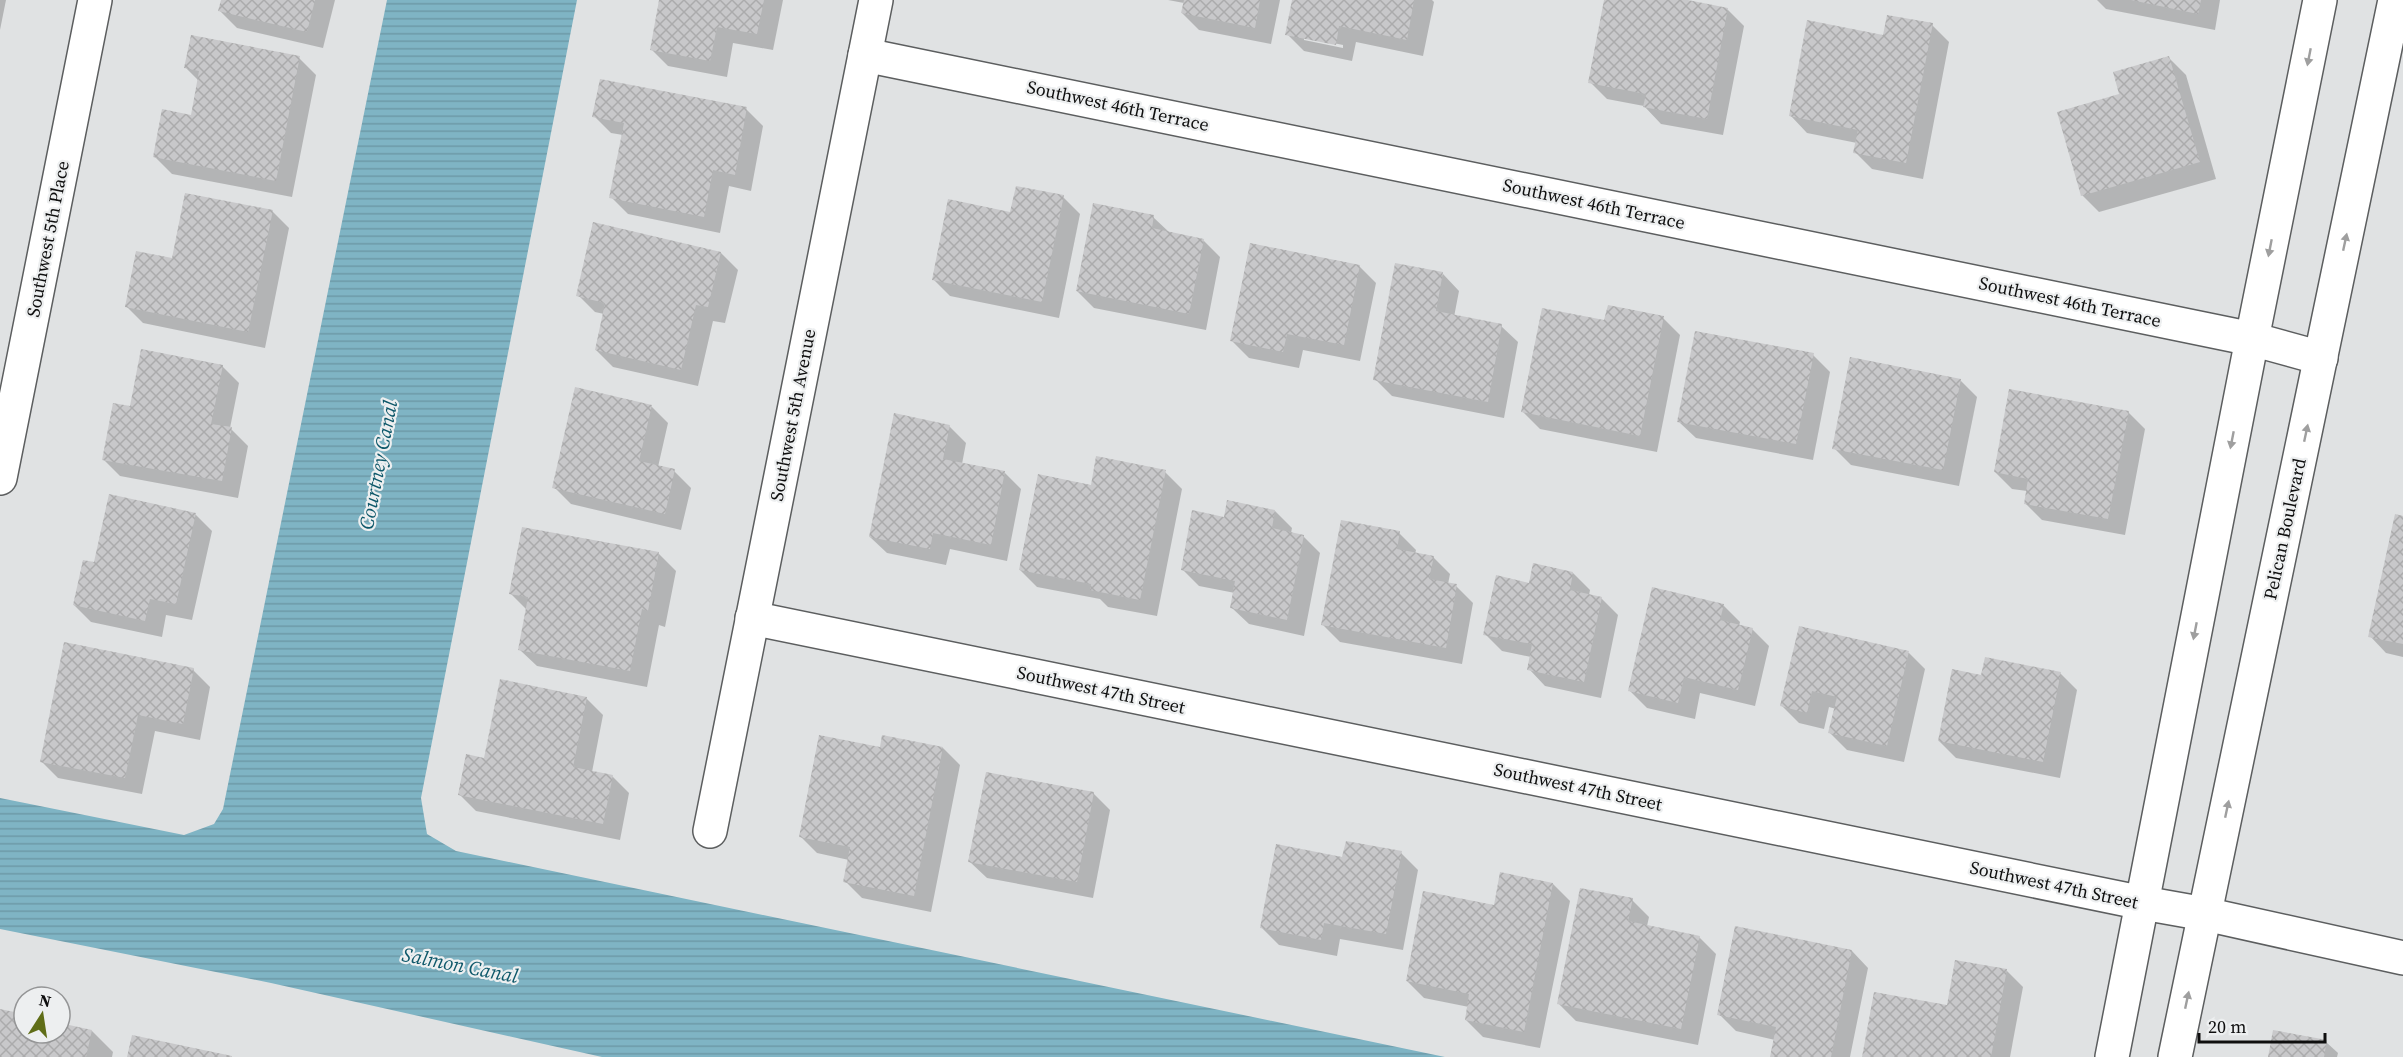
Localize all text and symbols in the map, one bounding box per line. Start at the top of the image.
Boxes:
one-way arrow [2304,48,2313,67]
street label: Southwest 46th Terrace [1025,74,1211,137]
street label: Southwest 5th Place [20,159,75,319]
street label: Southwest 46th Terrace [1501,172,1687,235]
one-way arrow [2341,232,2350,251]
one-way arrow [2265,239,2274,258]
street label: Southwest 46th Terrace [1977,270,2163,333]
street label: Southwest 5th Avenue [764,327,821,503]
water label: Courtney Canal [352,398,404,532]
one-way arrow [2301,424,2311,442]
one-way arrow [2227,430,2236,449]
street label: Pelican Boulevard [2257,456,2312,602]
one-way arrow [2190,622,2199,641]
street label: Southwest 47th Street [1015,659,1188,720]
street label: Southwest 47th Street [1492,756,1665,817]
one-way arrow [2222,800,2232,818]
street label: Southwest 47th Street [1968,854,2141,915]
water label: Salmon Canal [400,940,521,990]
north arrow [12,985,72,1045]
text: N [37,988,53,1012]
one-way arrow [2182,990,2192,1009]
scale bar [2199,1006,2325,1044]
text: 20 m [2208,1014,2246,1039]

